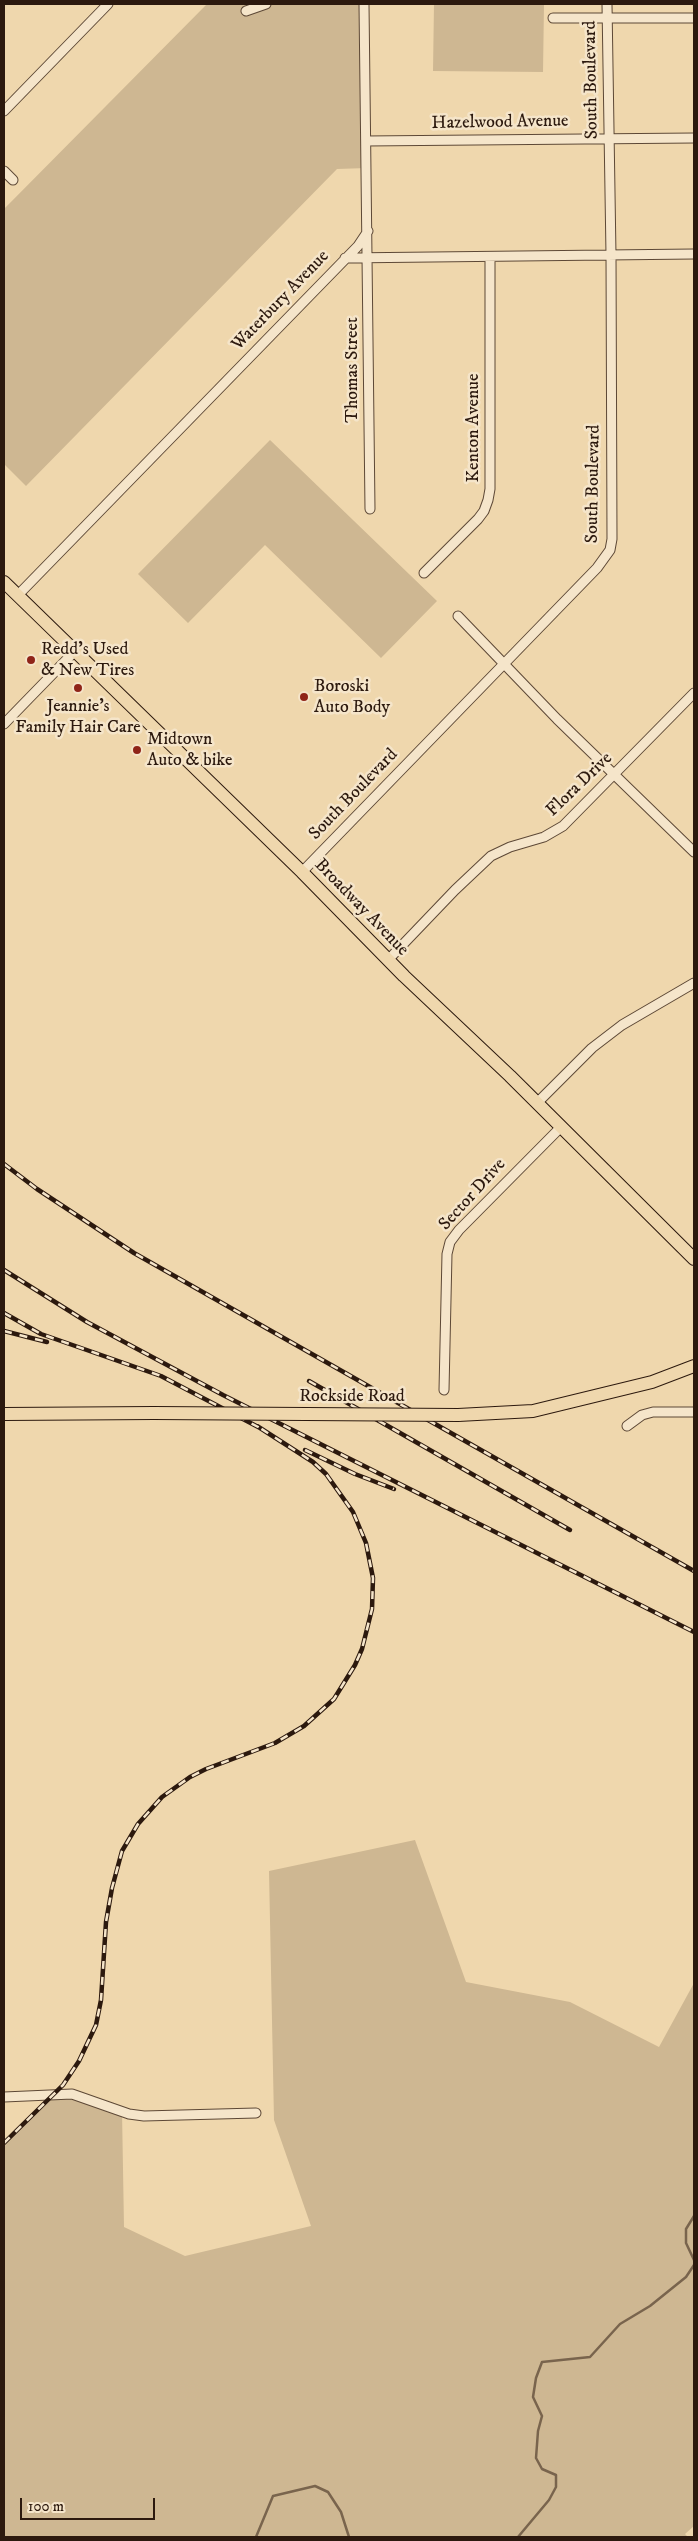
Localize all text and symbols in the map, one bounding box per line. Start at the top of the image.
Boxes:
street label: South Boulevard [580,20,604,140]
street label: Hazelwood Avenue [431,111,569,135]
street label: Waterbury Avenue [228,246,334,356]
street label: Thomas Street [342,317,364,423]
street label: Kenton Avenue [463,374,485,482]
street label: South Boulevard [582,424,606,544]
place label: Redd's Used & New Tires [41,639,134,682]
marker: Redd's Used & New Tires [25,654,37,666]
place label: Boroski Auto Body [314,676,390,719]
marker: Jeannie's Family Hair Care [72,682,84,694]
marker: Boroski Auto Body [298,691,310,703]
place label: Jeannie's Family Hair Care [15,696,141,739]
place label: Midtown Auto & bike [147,729,233,772]
marker: Midtown Auto & bike [131,744,143,756]
street label: South Boulevard [305,745,403,845]
street label: Flora Drive [543,748,617,822]
street label: Broadway Avenue [309,855,413,961]
street label: Sector Drive [435,1154,511,1236]
street label: Rockside Road [299,1386,405,1408]
scale bar [22,2488,158,2520]
text: 100 m [28,2497,64,2516]

